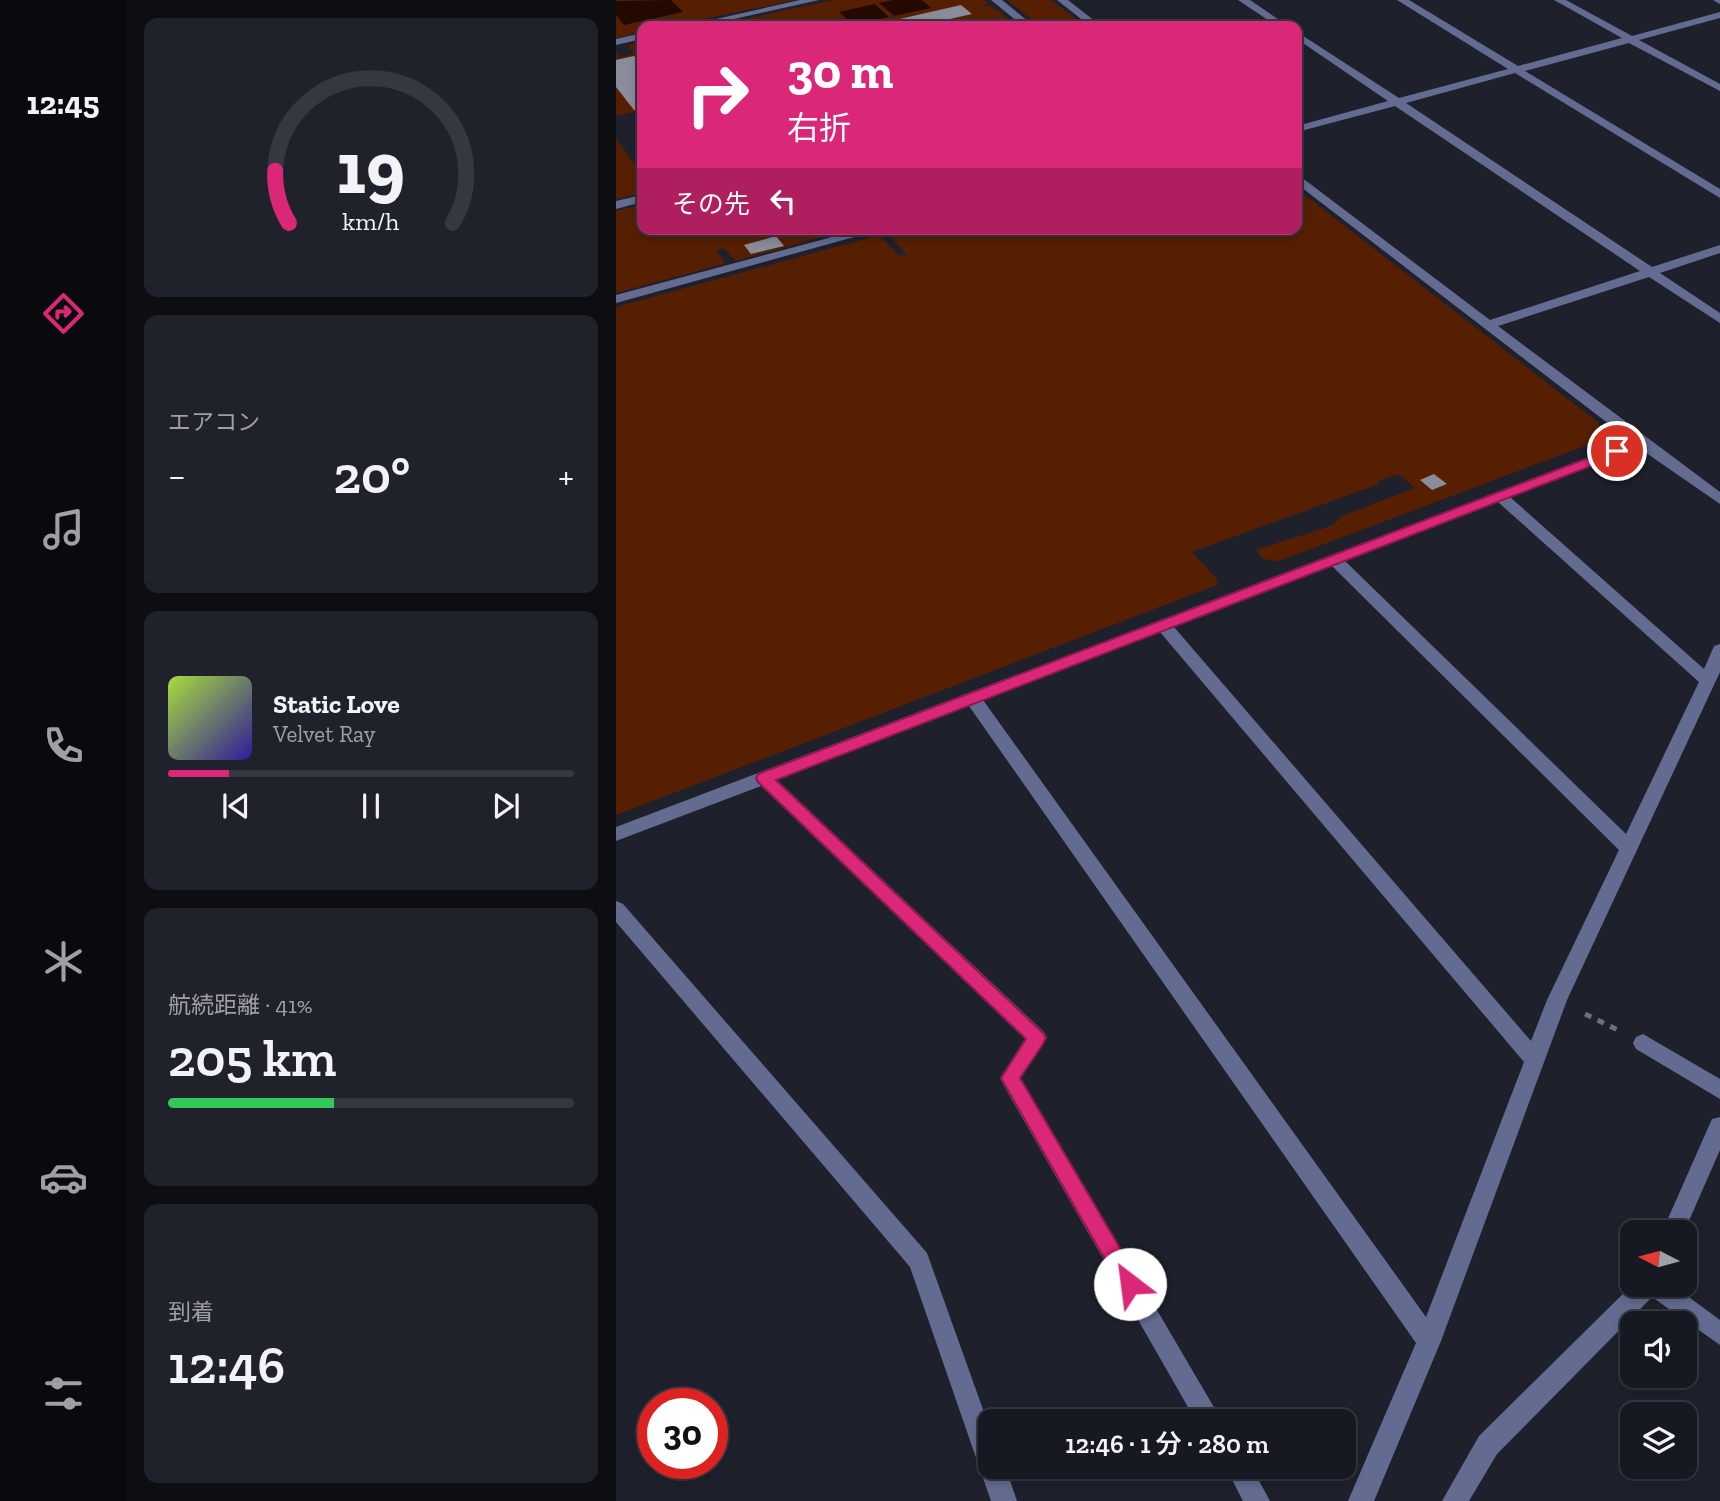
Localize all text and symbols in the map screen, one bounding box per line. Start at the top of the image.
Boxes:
text: 30 m [787,42,893,101]
icon: right [672,49,763,140]
text: 12:45 [27,84,100,122]
text: 右折 [787,109,851,147]
text: 19 [337,125,405,213]
icon: left [764,182,802,220]
text: その先 [672,188,750,220]
text: km/h [342,206,400,236]
icon: directions [39,289,88,338]
text: エアコン [168,408,260,436]
pin [1587,421,1647,481]
icon: arrive [1598,432,1636,470]
text: 20° [333,444,410,506]
text: − [168,453,186,499]
text: + [558,453,574,499]
icon: music [39,505,88,554]
text: Static Love [273,688,400,720]
text: Velvet Ray [273,720,375,748]
icon: phone [39,721,88,770]
icon: previous [217,787,255,825]
icon: pause [352,787,390,825]
icon: next [487,787,525,825]
icon: climate [39,937,88,986]
text: 航続距離 · 41% [168,991,313,1019]
text: 205 km [168,1027,336,1089]
icon: car [39,1153,88,1202]
north arrow [1620,1220,1698,1297]
map controls [1620,1220,1697,1479]
position arrow [1093,1247,1167,1321]
text: 到着 [168,1298,214,1326]
button: sound [1620,1311,1697,1388]
text: 12:46 [168,1334,285,1396]
icon: filters [39,1369,88,1418]
speed limit sign: 30 [637,1388,728,1479]
button: layers [1620,1402,1697,1479]
text: 12:46 · 1 分 · 280 m [1065,1428,1269,1460]

